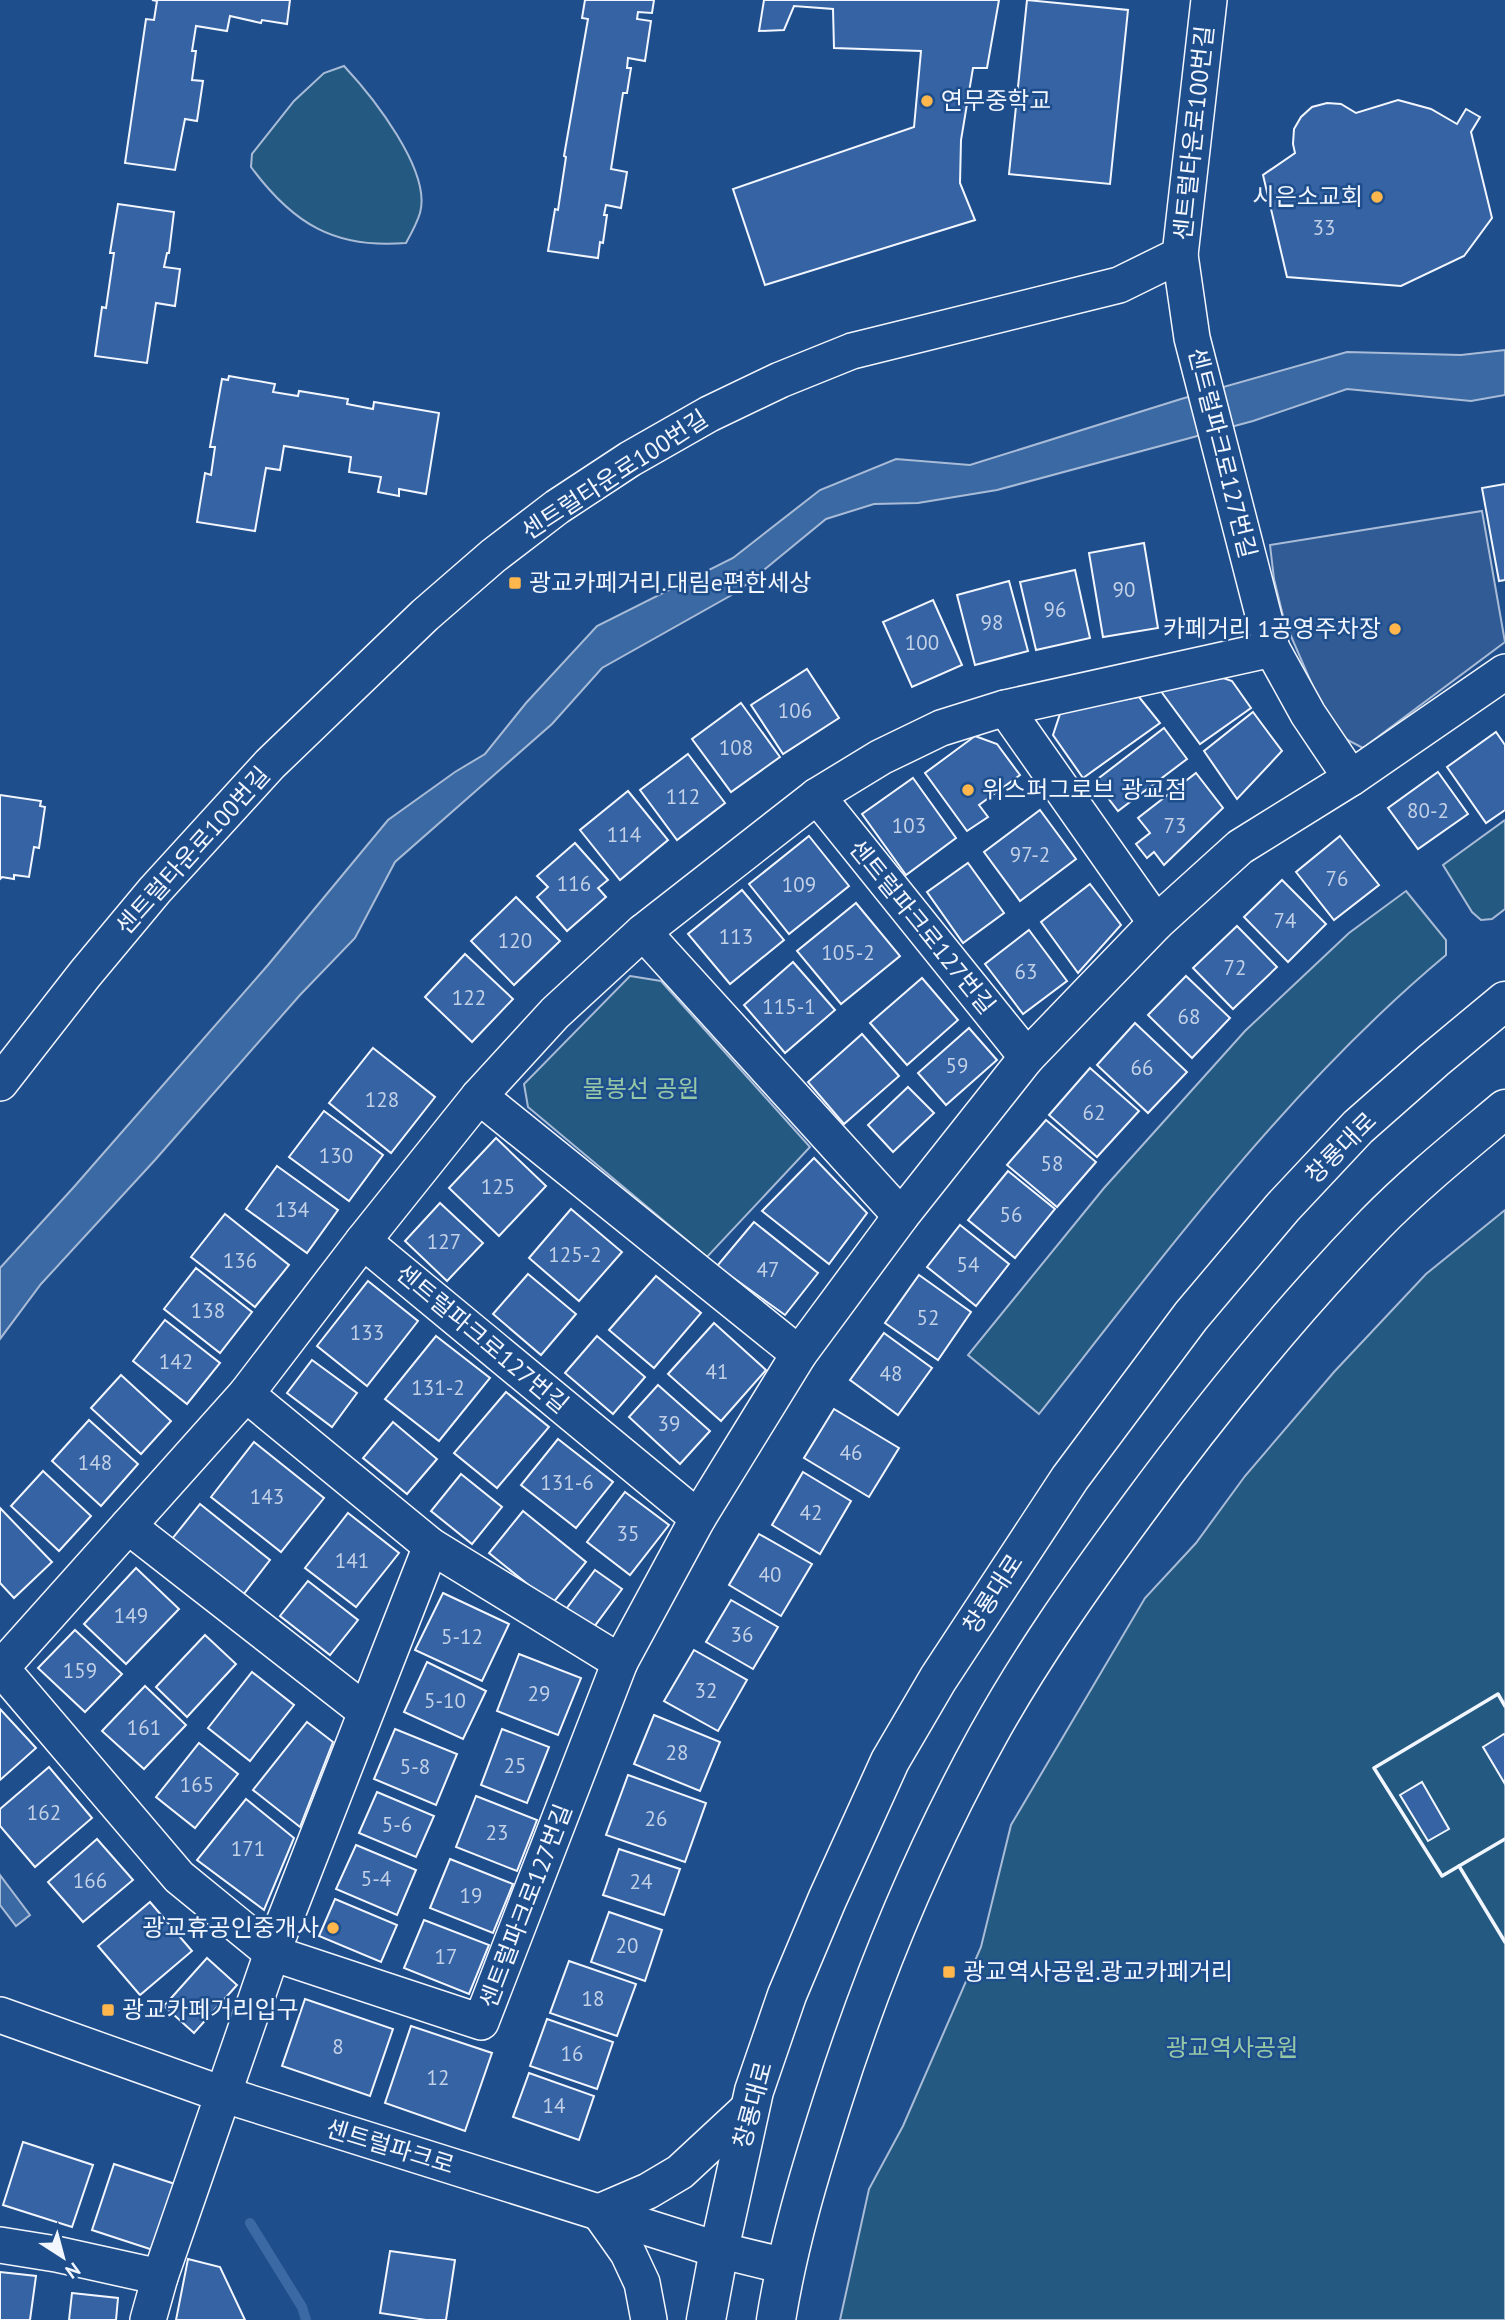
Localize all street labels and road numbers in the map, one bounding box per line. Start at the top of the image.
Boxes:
street label: 센트럴타운로100번길 [1167,24,1220,242]
street label: 센트럴파크로127번길 [1181,344,1264,561]
street label: 센트럴타운로100번길 [516,403,714,546]
street label: 센트럴타운로100번길 [109,760,276,941]
street label: 센트럴파크로127번길 [842,833,1002,1020]
street label: 창룡대로 [1298,1105,1383,1190]
street label: 센트럴파크로127번길 [390,1257,575,1420]
street label: 창룡대로 [956,1548,1030,1639]
street label: 센트럴파크로127번길 [472,1799,579,2012]
street label: 창룡대로 [726,2058,779,2152]
street label: 센트럴파크로 [322,2112,458,2181]

